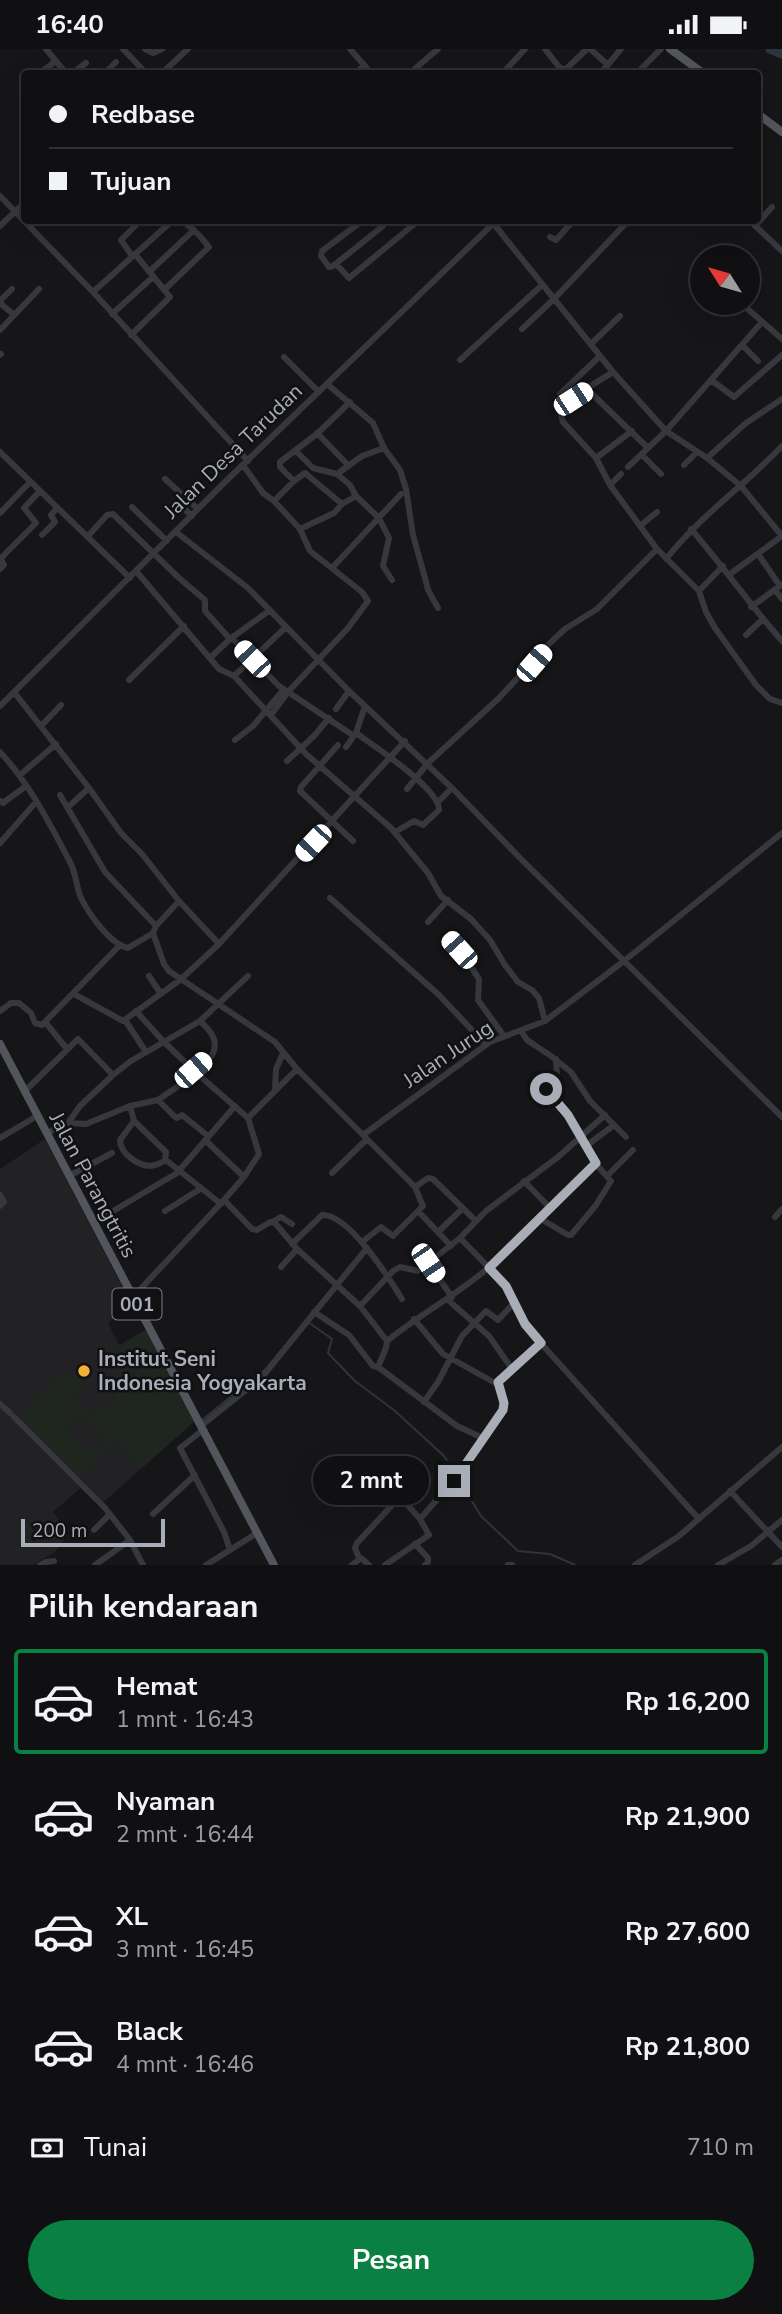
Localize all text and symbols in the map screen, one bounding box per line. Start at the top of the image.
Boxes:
text: 16:40 [35,7,104,42]
text: Redbase [91,97,195,132]
text: Tujuan [91,164,171,199]
north arrow [690,245,760,315]
map controls [690,245,760,315]
street label: Jalan Desa Tarudan [157,377,308,525]
car [550,379,597,419]
car [230,637,275,681]
car [513,640,556,686]
car [291,820,336,866]
car [438,927,481,973]
street label: Jalan Jurug [397,1014,498,1095]
car [171,1048,216,1092]
route start [530,1073,562,1105]
street label: Jalan Parangtritis [42,1106,143,1263]
car [408,1240,449,1286]
road number: 001 [113,1289,162,1319]
place label: Institut Seni Indonesia Yogyakarta [98,1345,307,1397]
marker: Institut Seni Indonesia Yogyakarta [76,1363,92,1379]
callout: 2 mnt [314,1457,430,1505]
text: 2 mnt [340,1465,402,1496]
route end [438,1465,470,1497]
scale bar [21,1516,164,1548]
text: 200 m [32,1518,87,1544]
text: Pilih kendaraan [28,1585,258,1628]
text: Hemat [116,1669,197,1704]
icon: car [32,1670,95,1733]
text: Rp 16,200 [625,1684,750,1719]
text: 1 mnt · 16:43 [116,1704,254,1735]
text: Nyaman [116,1784,215,1819]
icon: car [32,1785,95,1848]
text: Rp 21,900 [625,1799,750,1834]
text: 2 mnt · 16:44 [116,1819,254,1850]
text: XL [116,1899,148,1934]
icon: car [32,1900,95,1963]
text: Rp 27,600 [625,1914,750,1949]
text: 3 mnt · 16:45 [116,1934,254,1965]
text: Black [116,2014,183,2049]
icon: car [32,2015,95,2078]
text: Rp 21,800 [625,2029,750,2064]
text: 4 mnt · 16:46 [116,2049,254,2080]
icon: cash [28,2129,66,2167]
text: Tunai [84,2130,147,2165]
text: 710 m [687,2132,754,2163]
button: Pesan [28,2220,754,2300]

